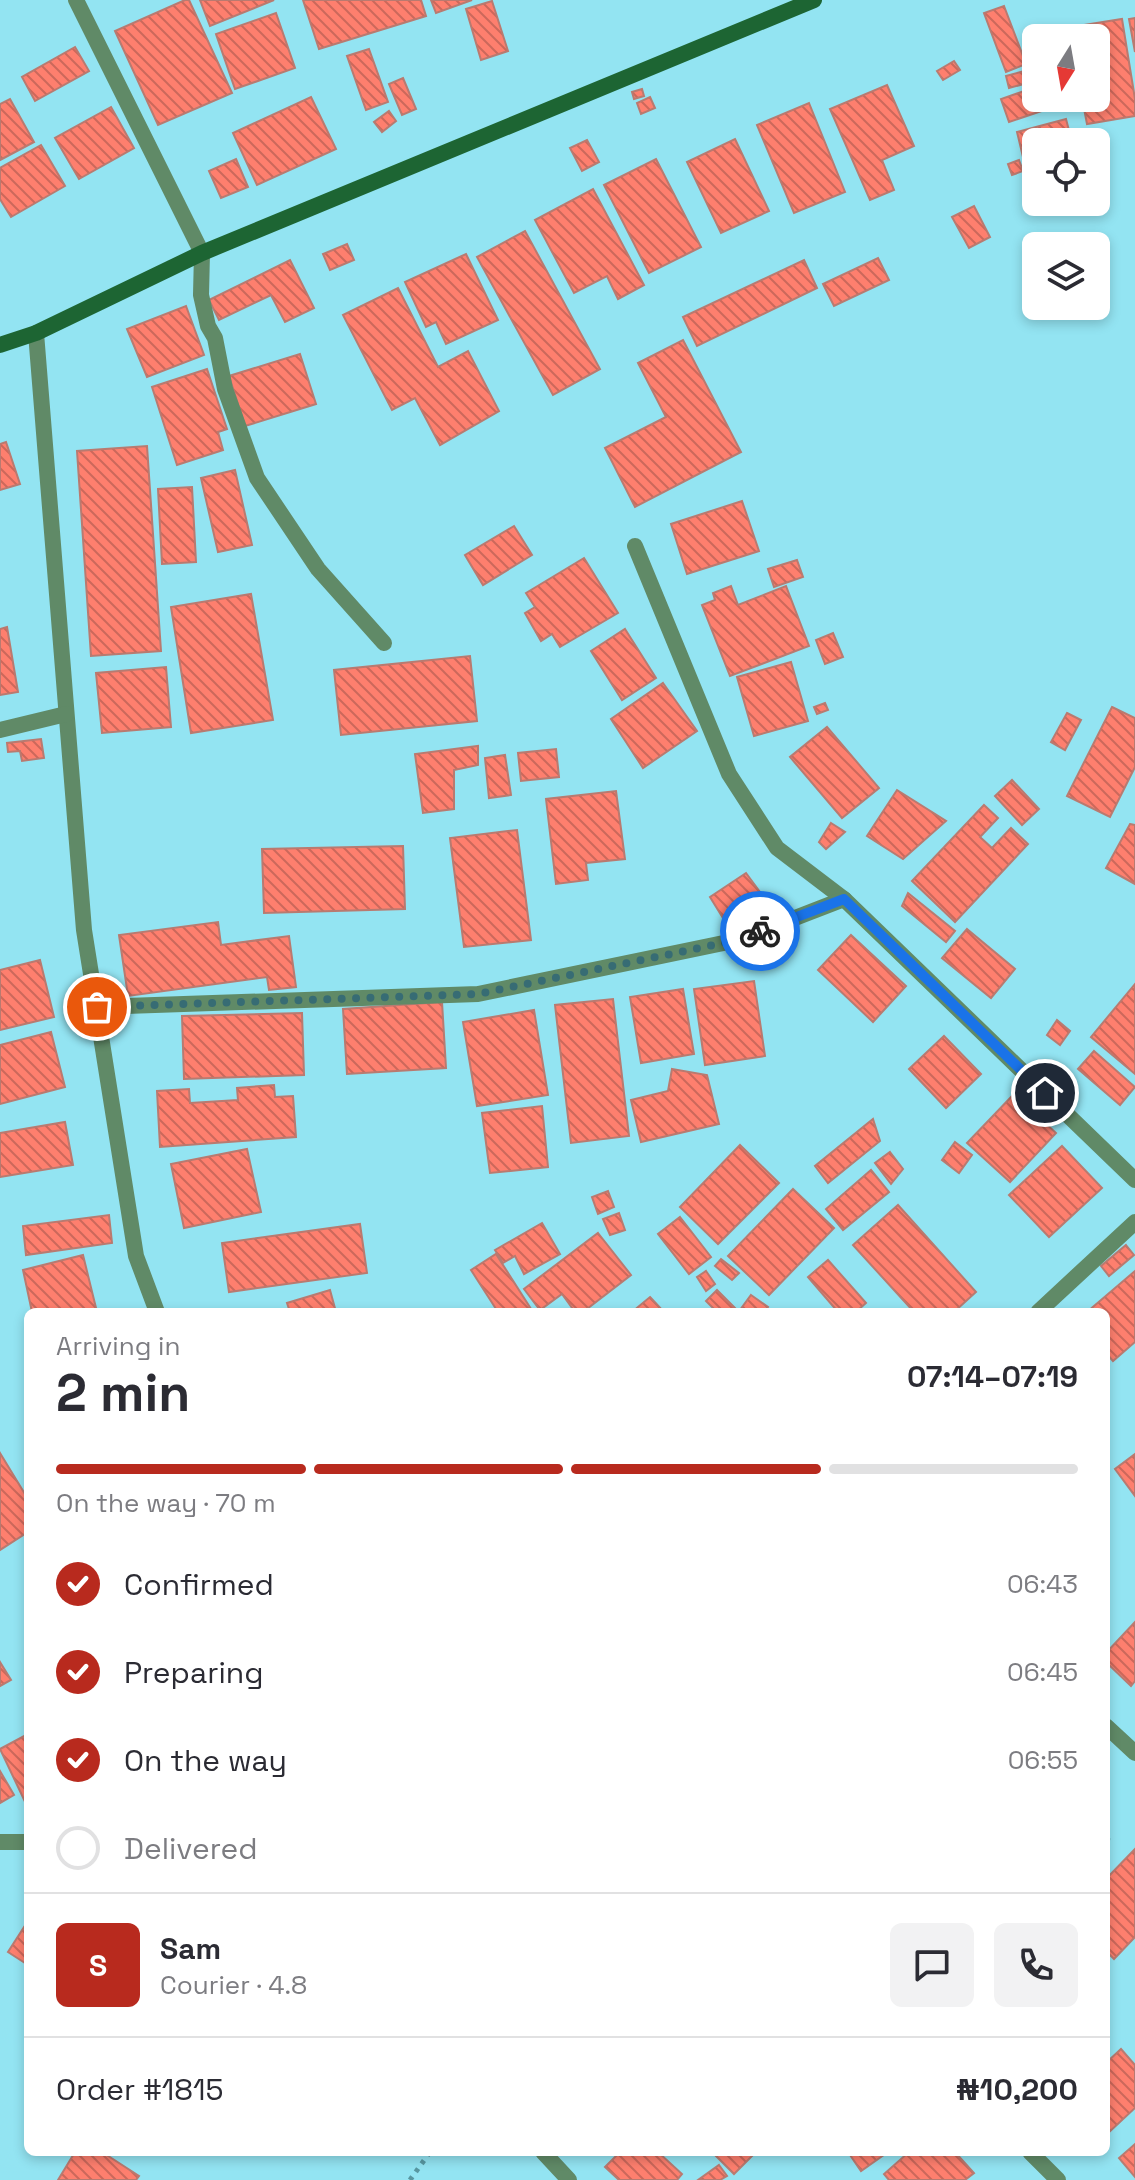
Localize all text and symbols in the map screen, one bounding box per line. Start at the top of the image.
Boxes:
north arrow [1022,24,1110,112]
map controls [1022,24,1110,320]
button: locate [1022,128,1110,216]
button: layers [1022,232,1110,320]
courier [720,891,800,971]
icon: bike [738,909,782,953]
pin [63,973,131,1041]
icon: bag [75,985,119,1029]
pin [1011,1059,1079,1127]
icon: home [1023,1071,1067,1115]
text: Arriving in [56,1329,180,1363]
text: 07:14–07:19 [907,1357,1078,1396]
text: 2 min [56,1360,190,1426]
text: On the way · 70 m [56,1486,276,1520]
icon: check [56,1562,100,1606]
text: Confirmed [124,1565,274,1604]
text: 06:43 [1007,1567,1078,1601]
icon: check [56,1650,100,1694]
text: Preparing [124,1653,263,1692]
text: 06:45 [1007,1655,1078,1689]
icon: check [56,1738,100,1782]
text: On the way [124,1741,287,1780]
text: 06:55 [1008,1743,1078,1777]
text: Delivered [124,1829,258,1868]
button: chat [890,1923,974,2007]
button: phone [994,1923,1078,2007]
text: Sam [160,1929,221,1968]
text: S [89,1946,107,1985]
text: Courier · 4.8 [160,1968,307,2002]
text: Order #1815 [56,2070,224,2109]
text: ₦10,200 [956,2070,1078,2109]

